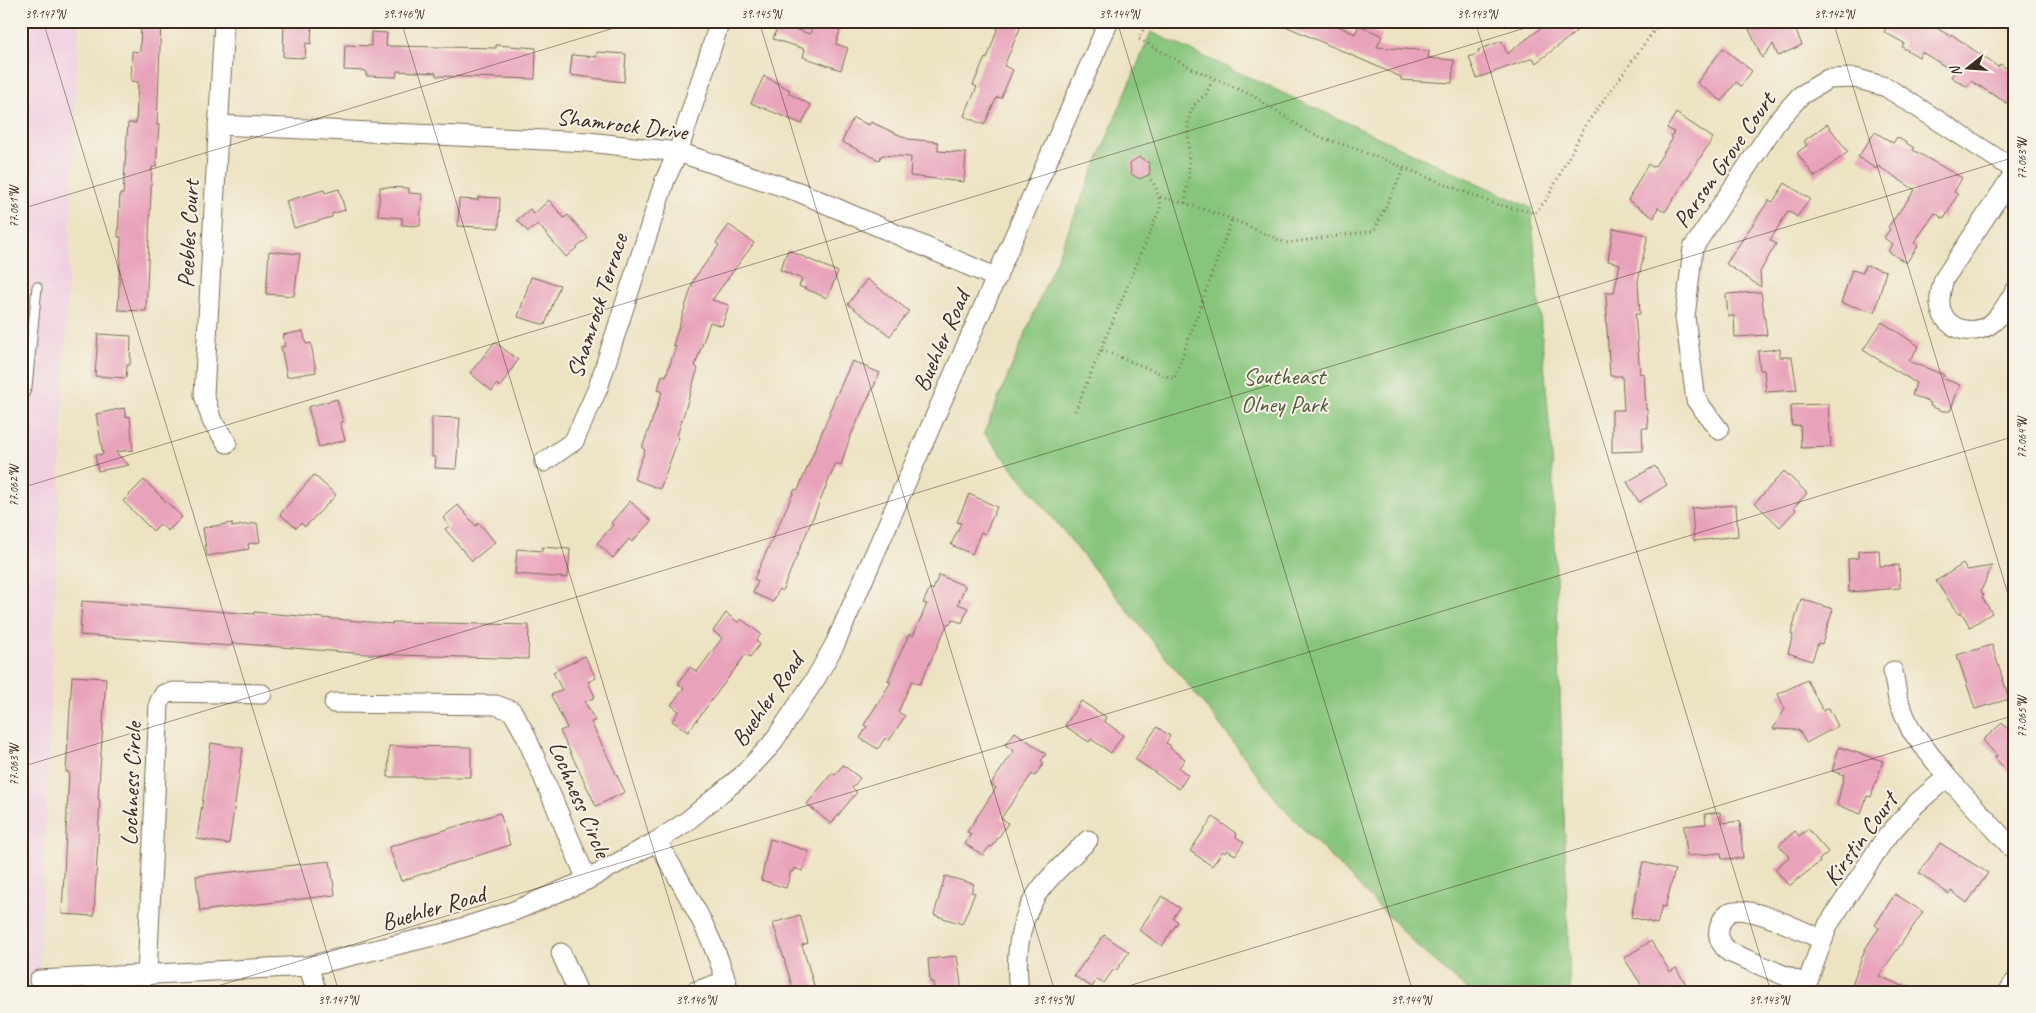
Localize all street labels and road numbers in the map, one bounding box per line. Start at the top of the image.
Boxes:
street label: Parson Grove Court [1666,85,1783,233]
street label: Shamrock Drive [555,101,691,147]
street label: Peebles Court [170,177,206,289]
street label: Shamrock Terrace [560,228,635,382]
street label: Buehler Road [906,283,978,396]
street label: Buehler Road [724,645,812,752]
street label: Lochness Circle [114,719,148,846]
street label: Lochness Circle [542,736,619,864]
street label: Kirstin Court [1816,784,1906,891]
street label: Buehler Road [378,878,492,937]

